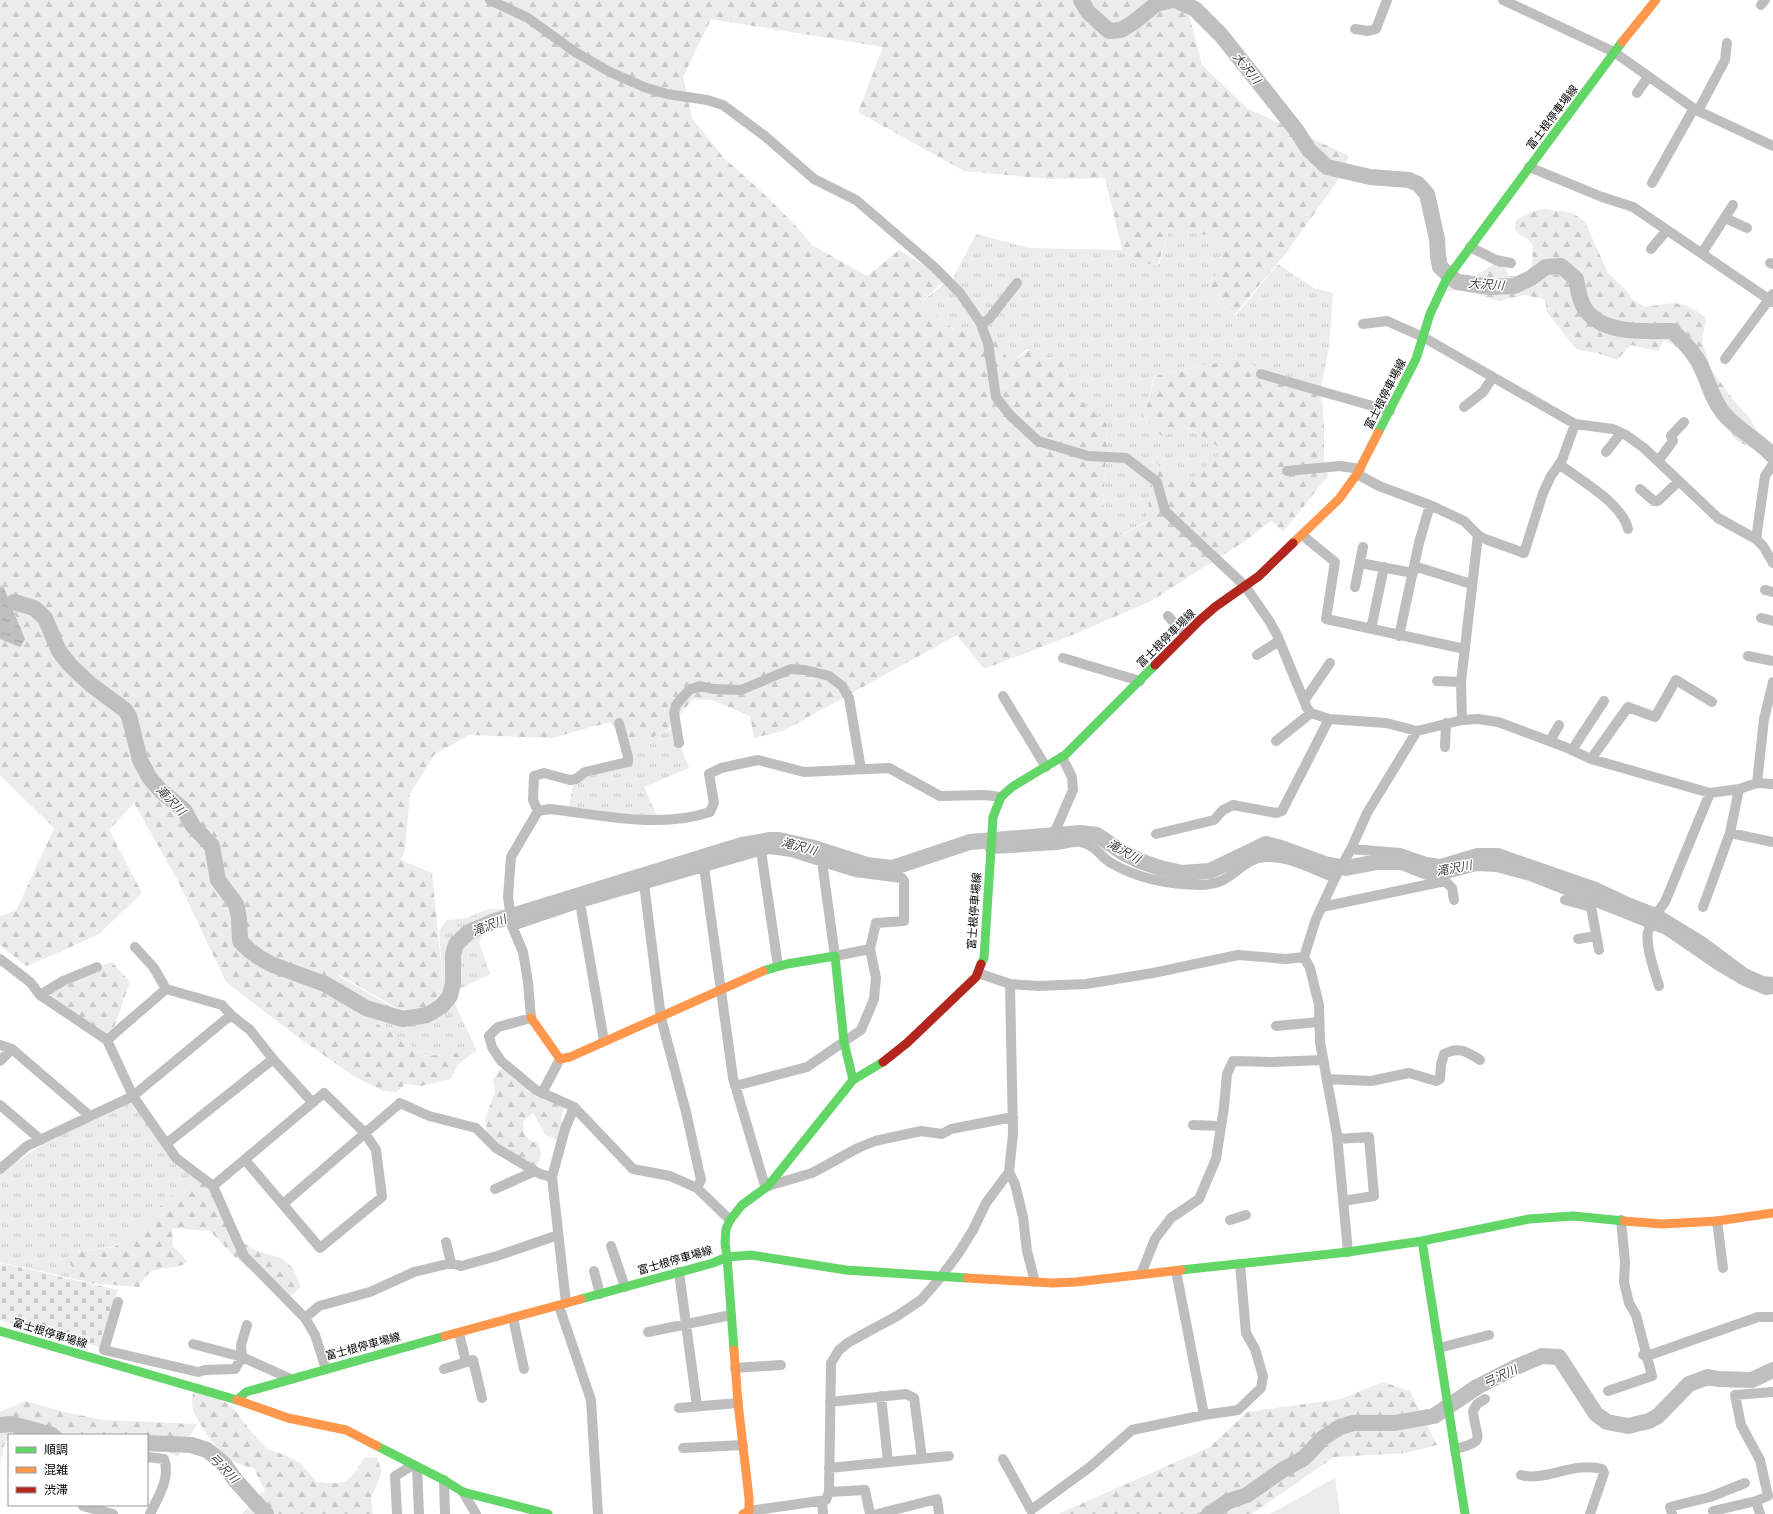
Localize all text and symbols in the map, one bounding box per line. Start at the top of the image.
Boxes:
water label: 大沢川 [1230,49,1265,88]
street label: 富士根停車場線 [1523,82,1581,152]
water label: 大沢川 [1468,275,1506,293]
street label: 富士根停車場線 [1361,357,1409,431]
street label: 富士根停車場線 [1134,606,1198,670]
water label: 滝沢川 [153,782,190,820]
water label: 滝沢川 [780,834,820,858]
water label: 滝沢川 [1105,836,1145,867]
water label: 滝沢川 [1435,857,1475,879]
street label: 富士根停車場線 [964,872,984,950]
water label: 滝沢川 [469,911,510,939]
street label: 富士根停車場線 [636,1243,714,1277]
street label: 富士根停車場線 [11,1315,89,1351]
street label: 富士根停車場線 [324,1329,402,1363]
water label: 弓沢川 [1481,1361,1521,1390]
legend [8,1434,148,1506]
text: 順調 [44,1442,68,1457]
water label: 弓沢川 [206,1450,243,1487]
text: 混雑 [44,1462,68,1477]
text: 渋滞 [44,1482,68,1497]

